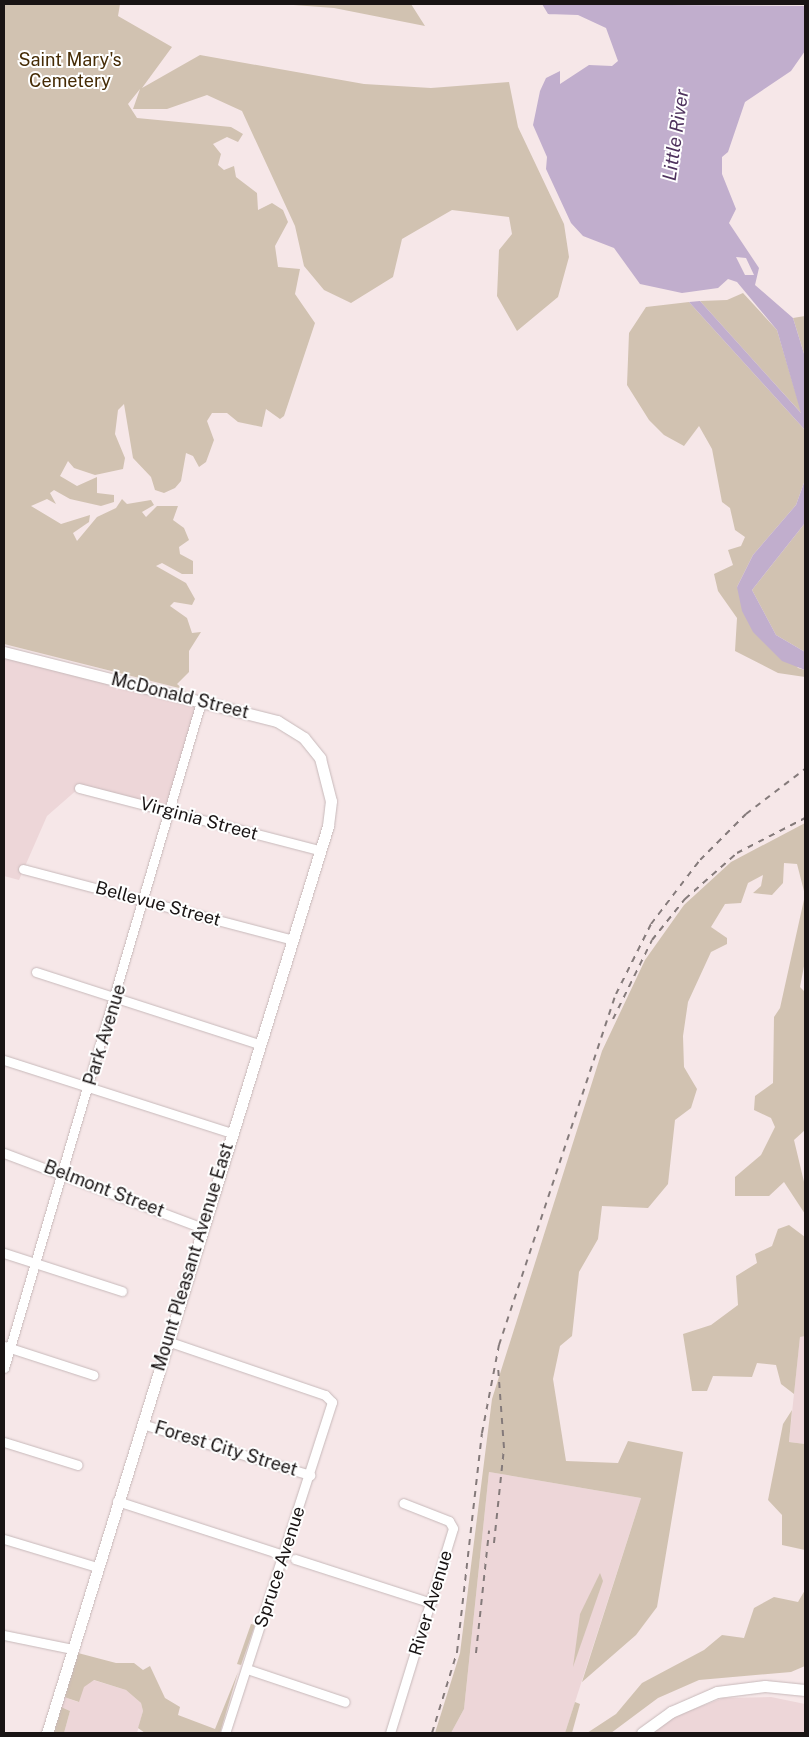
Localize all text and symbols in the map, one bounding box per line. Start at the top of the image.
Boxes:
park label: Saint Mary's Cemetery [18,50,122,92]
water label: Little River [658,88,694,182]
street label: McDonald Street [109,668,251,724]
street label: Virginia Street [138,793,260,845]
street label: Bellevue Street [93,877,223,931]
street label: Park Avenue [79,982,131,1088]
street label: Mount Pleasant Avenue East [148,1140,238,1374]
street label: Belmont Street [41,1156,167,1222]
street label: Forest City Street [152,1417,300,1481]
street label: Spruce Avenue [250,1504,310,1630]
street label: River Avenue [405,1548,457,1658]

